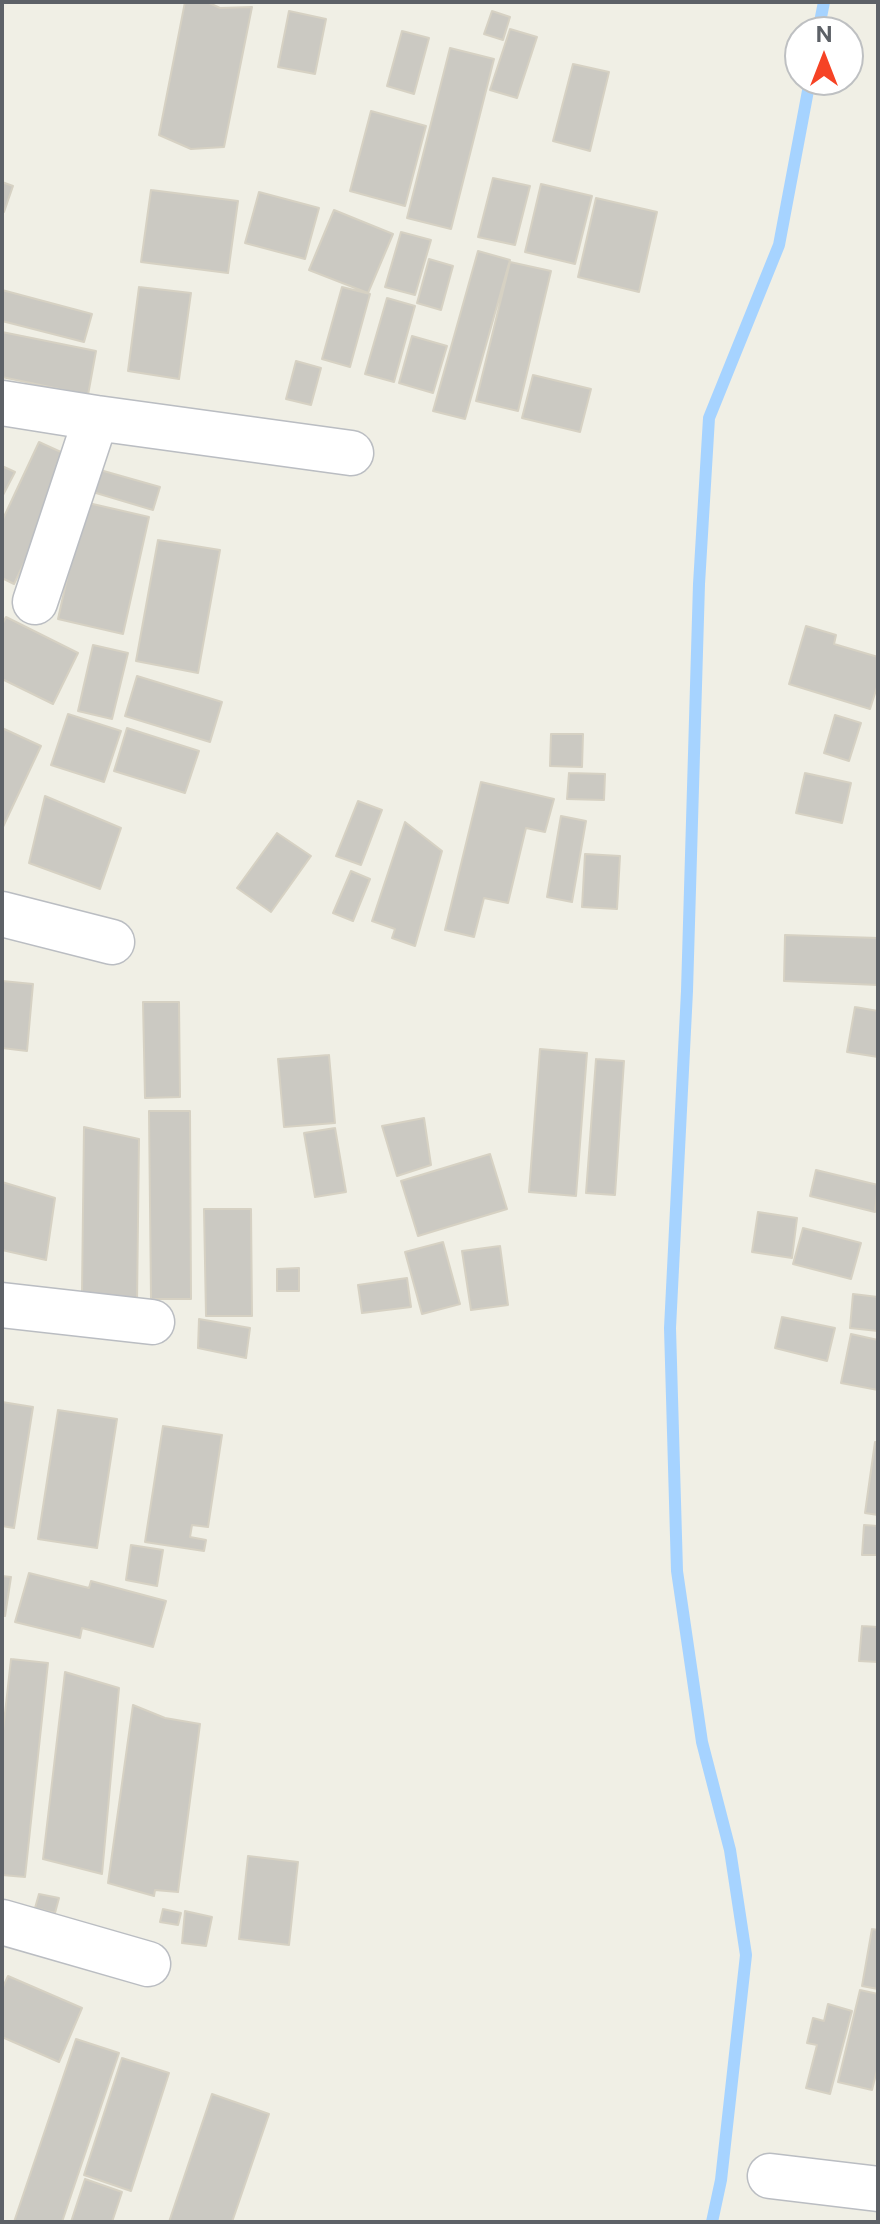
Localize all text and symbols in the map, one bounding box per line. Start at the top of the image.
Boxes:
north arrow [784,16,864,96]
text: N [815,21,833,47]

